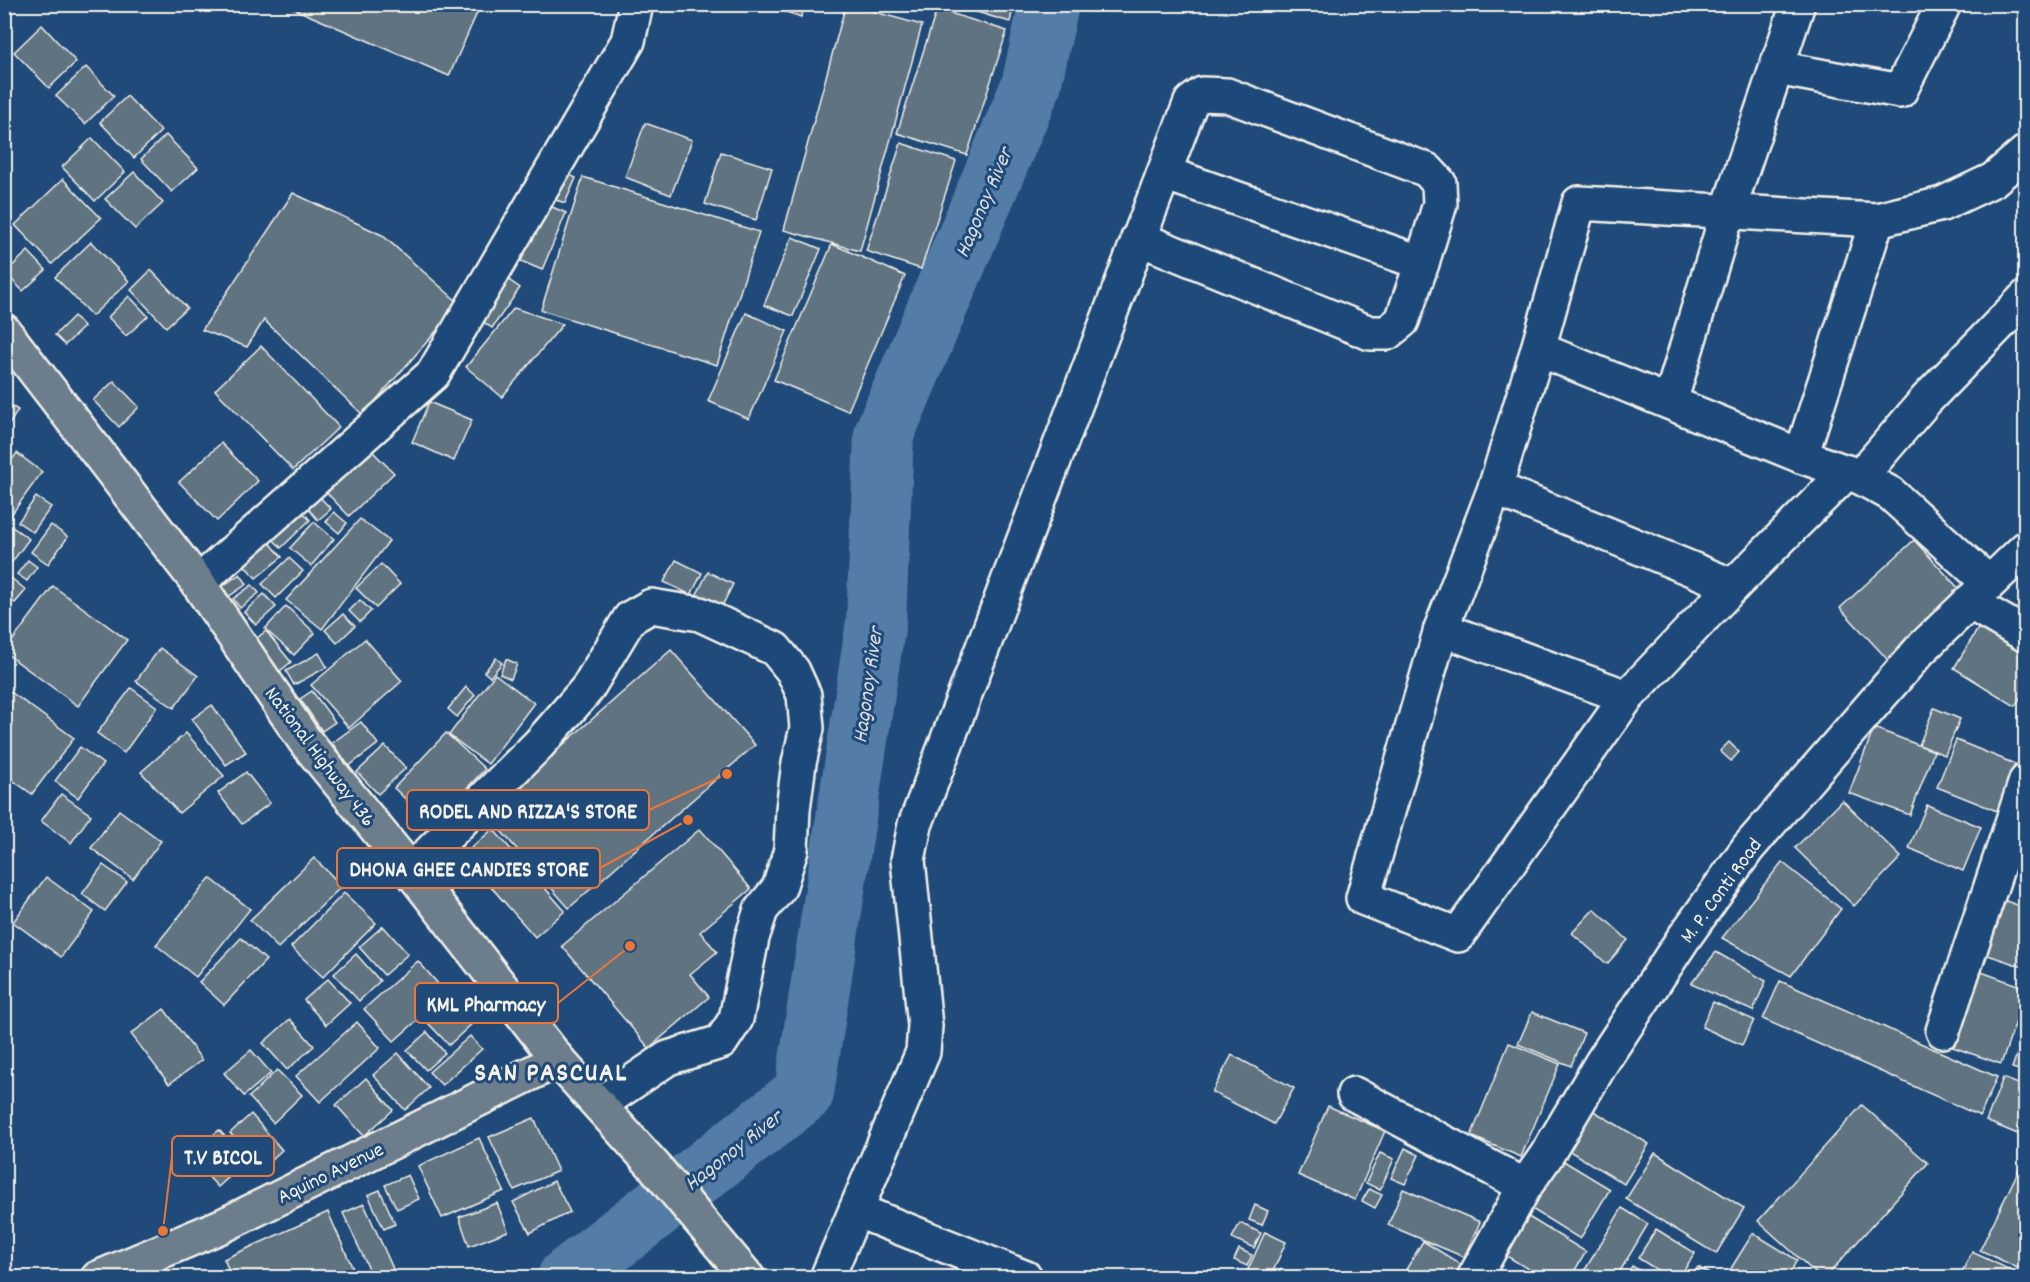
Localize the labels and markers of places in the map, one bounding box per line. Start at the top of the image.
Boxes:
callout: RODEL AND RIZZA'S STORE [407,790,649,830]
callout: DHONA GHEE CANDIES STORE [337,848,600,888]
callout: KML Pharmacy [415,983,558,1023]
callout: T.V BICOL [172,1136,274,1176]

